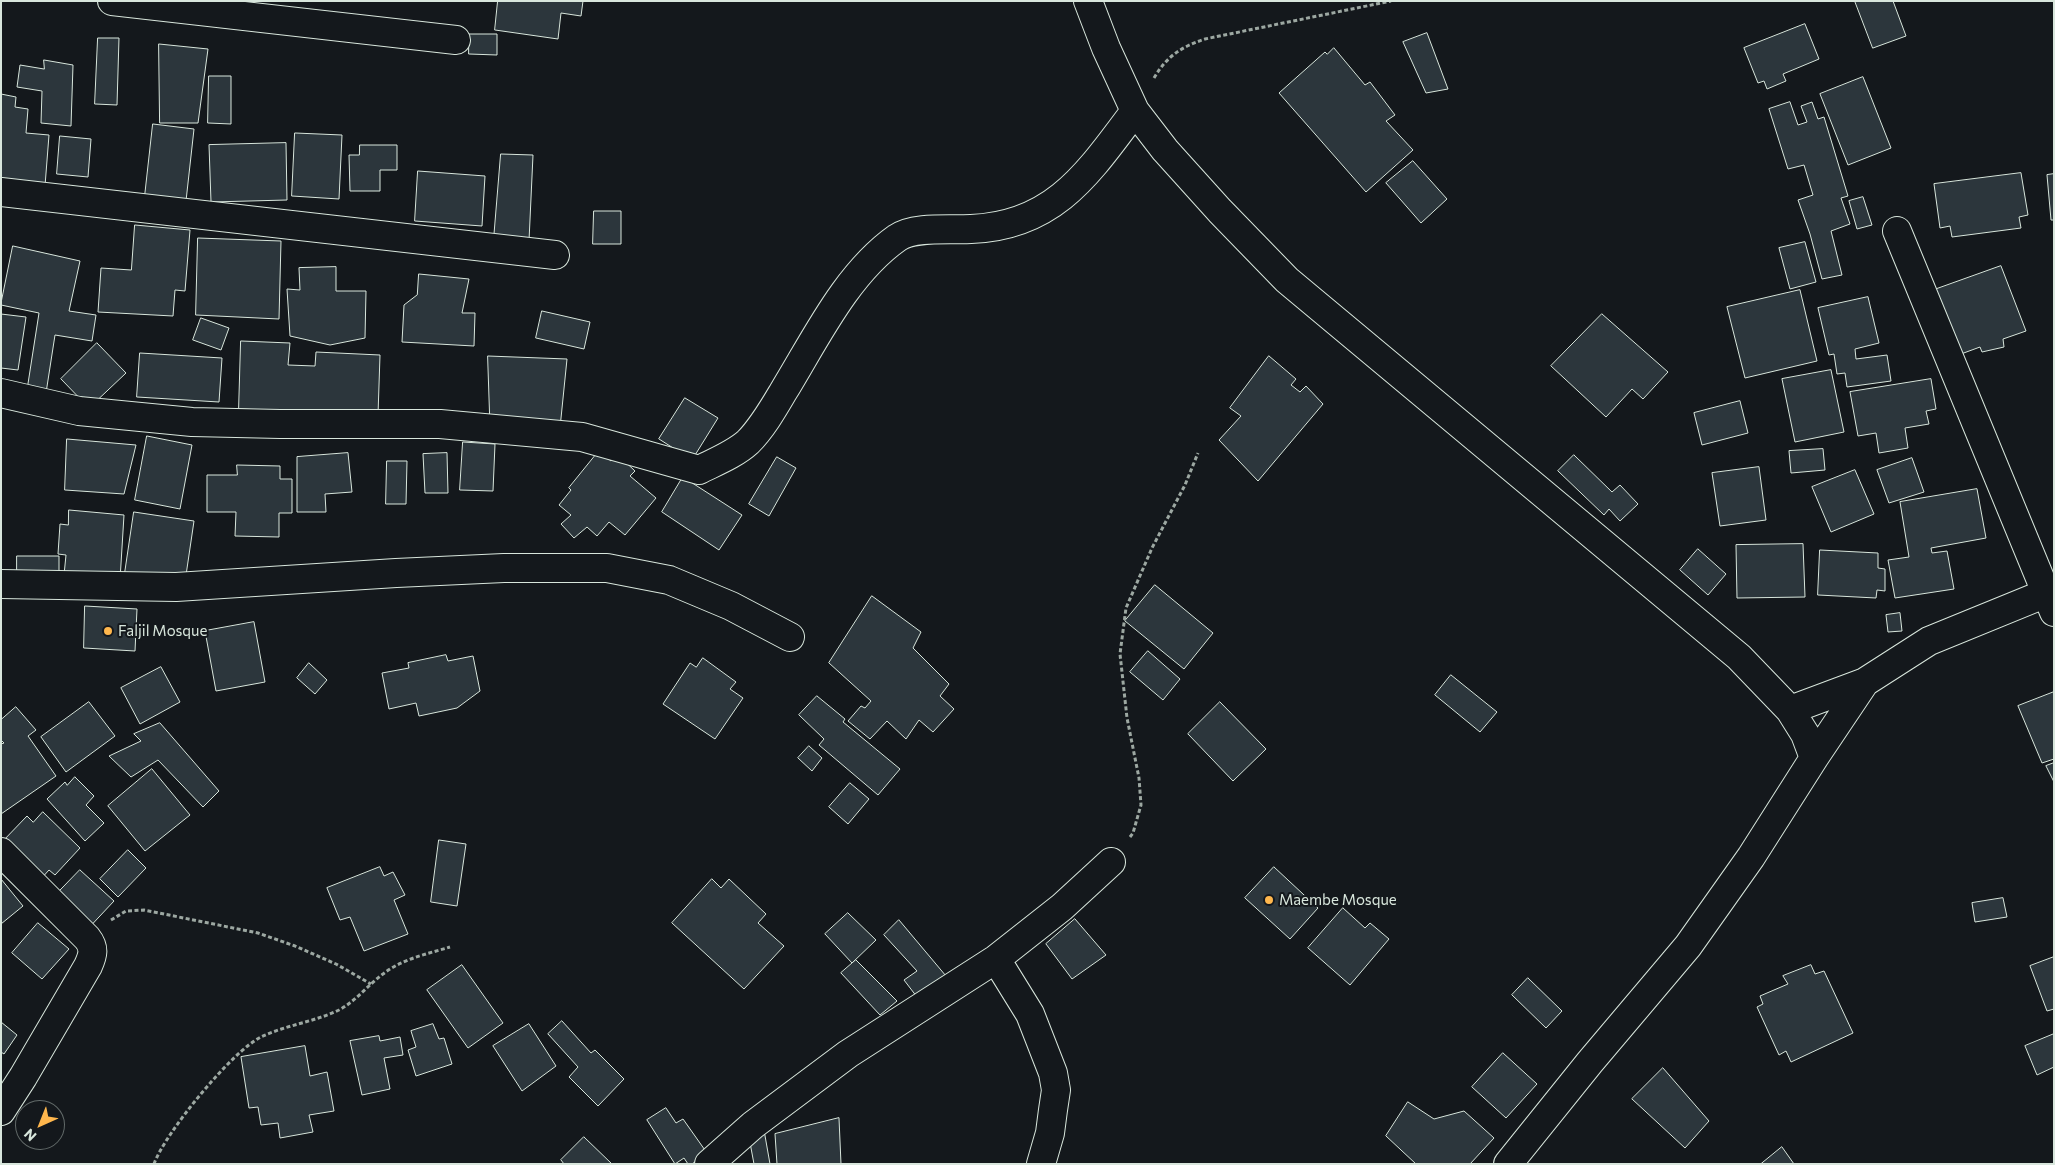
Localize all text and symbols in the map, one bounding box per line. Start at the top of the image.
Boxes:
place label: Faljil Mosque [118,622,207,640]
marker: Faljil Mosque [102,625,114,637]
place label: Maembe Mosque [1279,891,1397,909]
marker: Maembe Mosque [1263,894,1275,906]
north arrow [15,1100,65,1150]
text: N [20,1126,40,1145]

